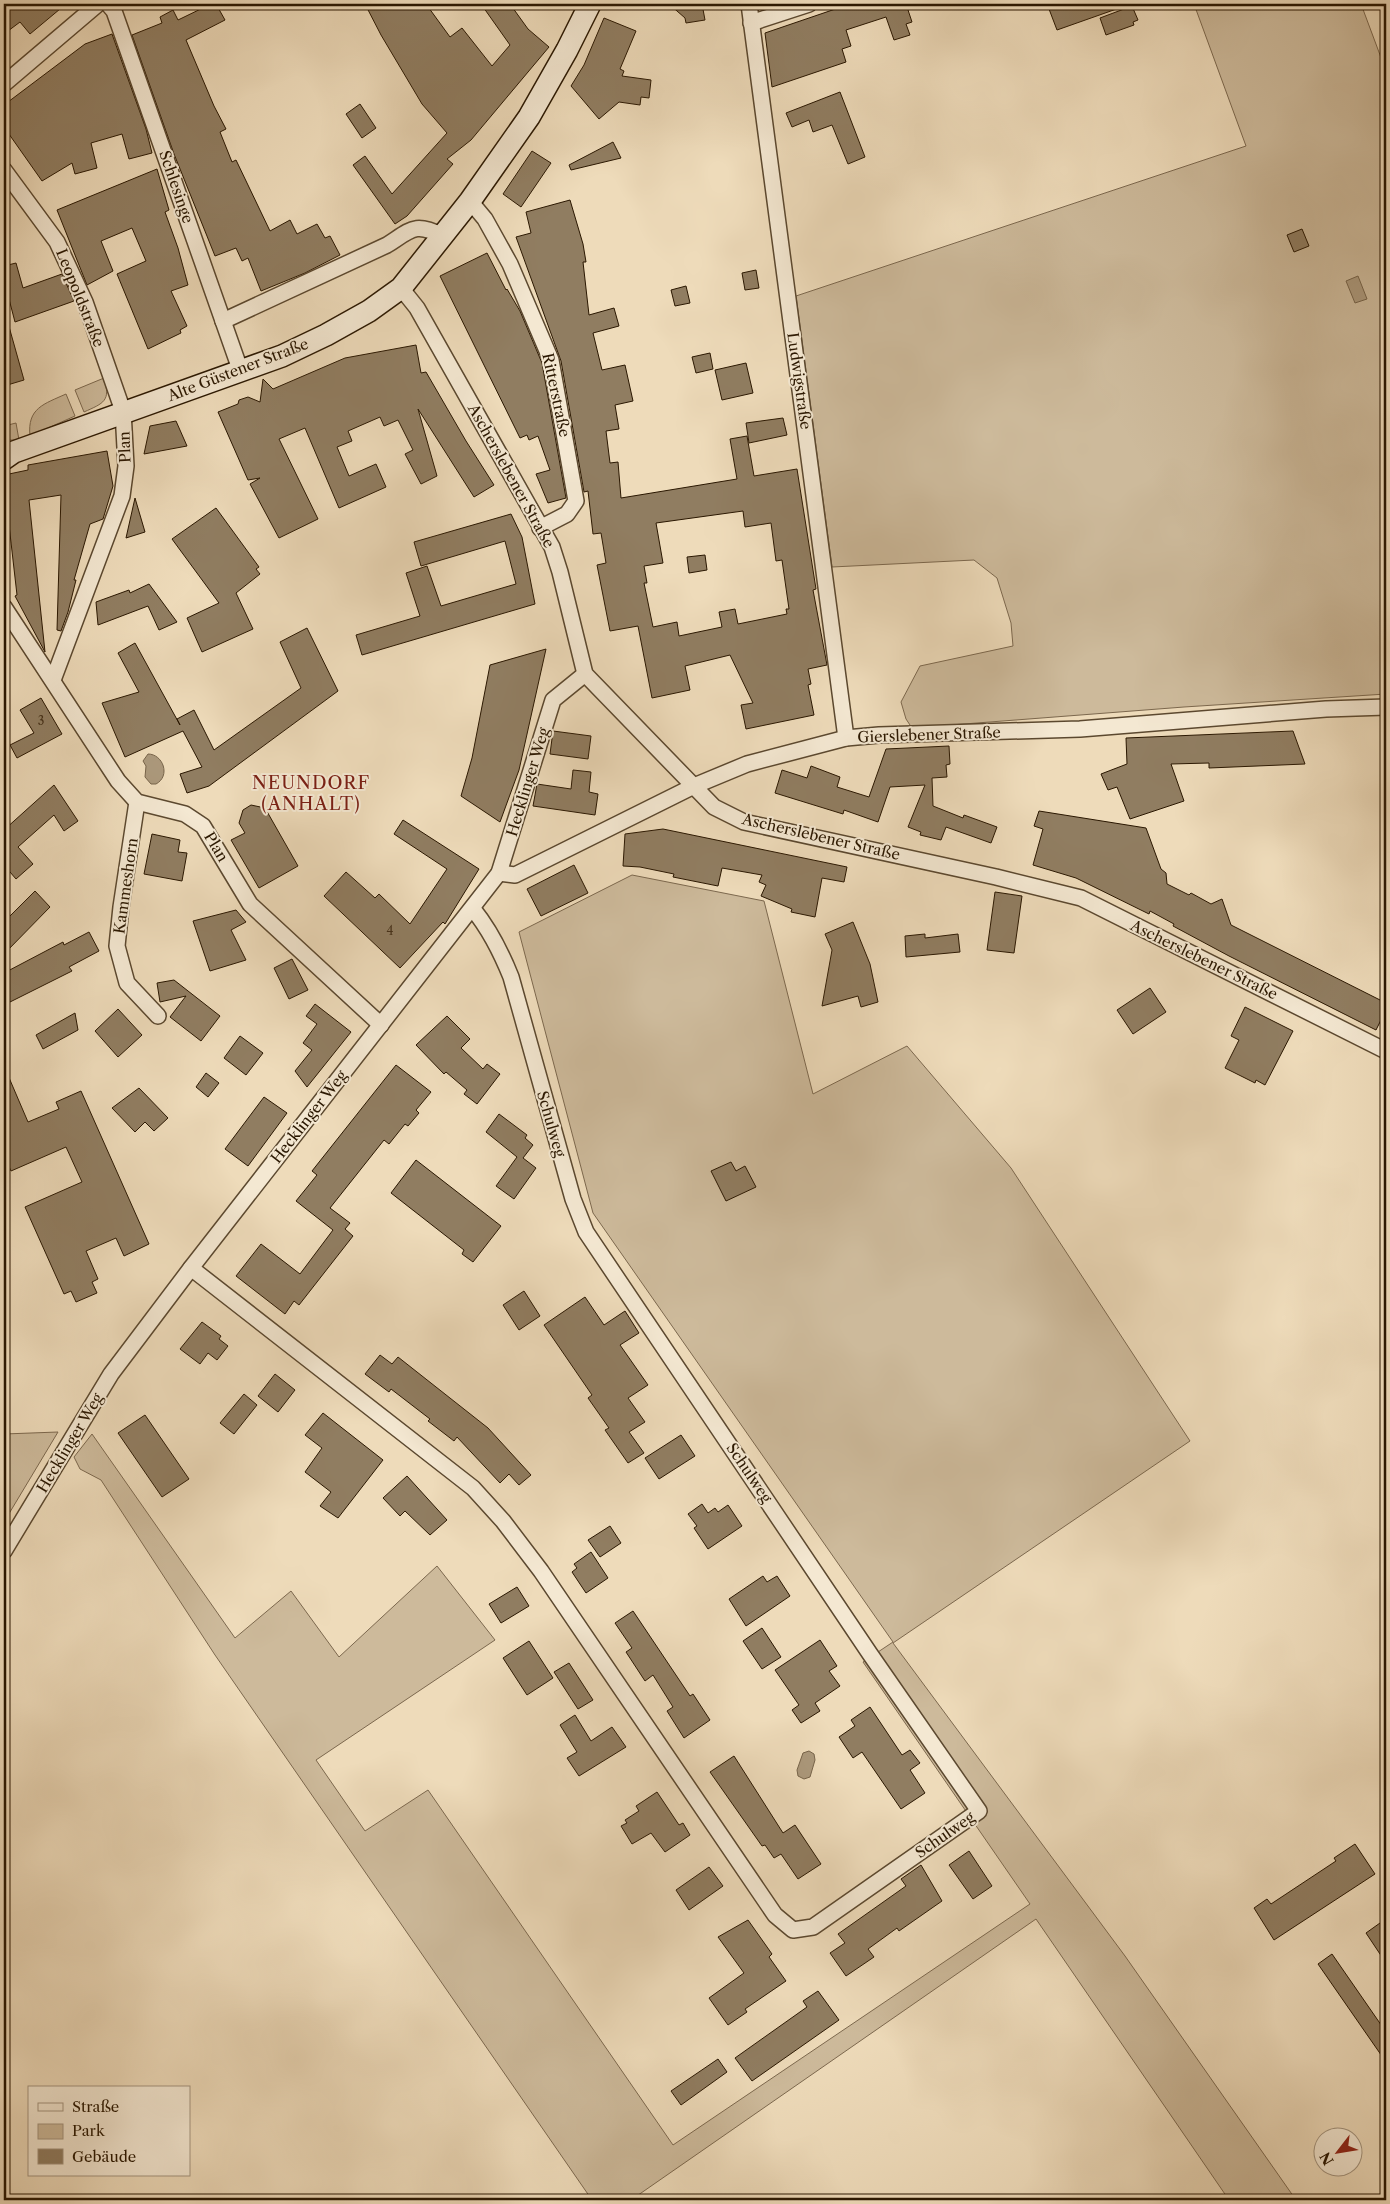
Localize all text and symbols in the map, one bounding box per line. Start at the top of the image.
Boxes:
street label: Schlesinge [155,148,198,226]
street label: Leopoldstraße [52,246,109,350]
street label: Ludwigstraße [783,331,816,431]
street label: Alte Güstener Straße [164,334,311,406]
street label: Ritterstraße [538,351,575,439]
street label: Ascherslebener Straße [463,400,559,551]
street label: Plan [114,430,135,463]
house number: 3 [38,713,44,728]
street label: Gierslebener Straße [857,723,1001,746]
street label: Hecklinger Weg [502,725,553,839]
district label: NEUNDORF (ANHALT) [252,772,370,815]
street label: Ascherslebener Straße [739,809,902,864]
street label: Plan [200,828,233,866]
street label: Kammeshorn [109,836,142,935]
street label: Ascherslebener Straße [1127,915,1281,1004]
house number: 4 [387,923,394,938]
street label: Hecklinger Weg [266,1066,351,1167]
street label: Schulweg [533,1089,570,1159]
street label: Hecklinger Weg [32,1389,107,1496]
street label: Schulweg [722,1439,776,1506]
street label: Schulweg [911,1807,978,1862]
legend [28,2086,190,2176]
text: Straße [72,2097,119,2116]
text: Park [72,2121,106,2140]
north arrow [1312,2126,1362,2176]
text: Gebäude [72,2147,136,2166]
text: N [1316,2149,1338,2169]

